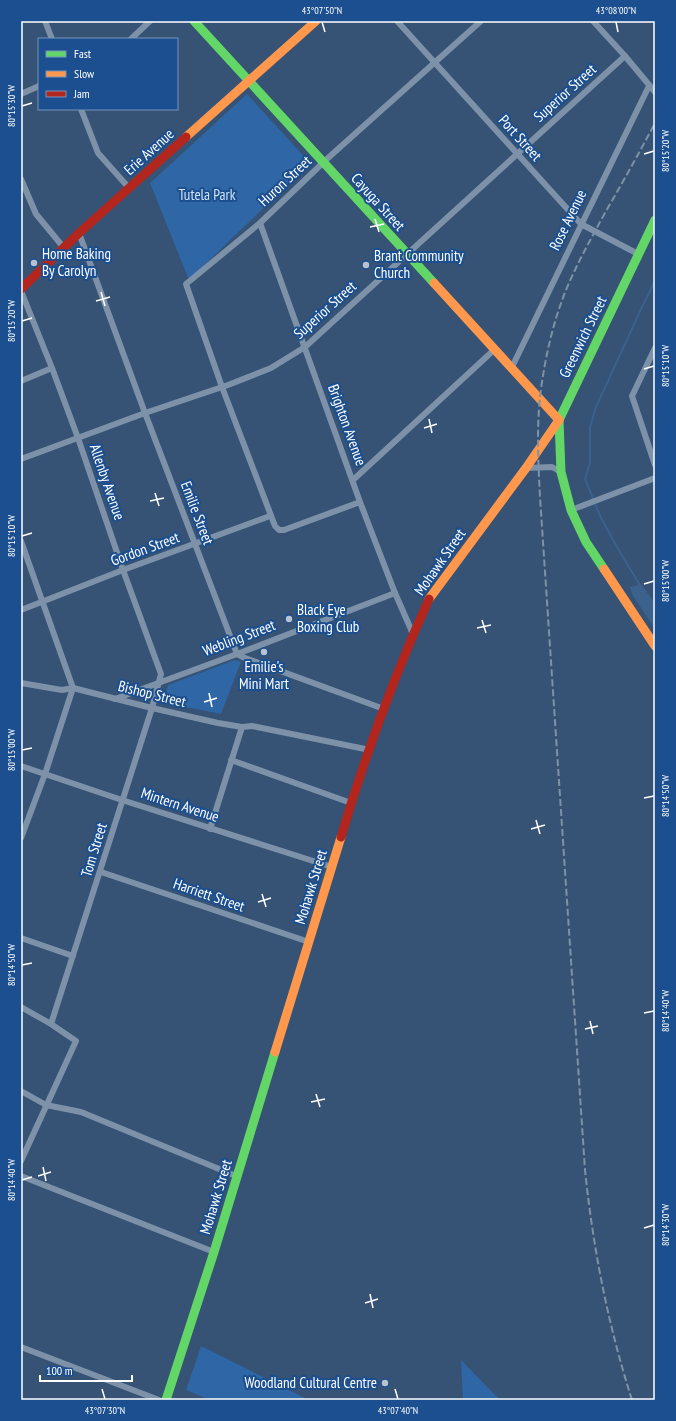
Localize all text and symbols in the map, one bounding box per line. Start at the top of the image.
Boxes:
text: 43°07'50"N [302,4,342,17]
text: 43°08'00"N [596,4,636,17]
legend [38,38,178,110]
text: Fast [74,46,92,61]
street label: Superior Street [529,60,600,126]
text: Slow [74,66,95,81]
text: 80°15'30"W [5,85,18,127]
text: Jam [73,86,90,101]
street label: Port Street [495,111,546,165]
street label: Erie Avenue [120,124,178,179]
text: 80°15'20"W [659,130,672,172]
street label: Huron Street [254,151,315,210]
street label: Cayuga Street [347,169,409,235]
park label: Tutela Park [178,185,236,204]
street label: Rose Avenue [545,186,590,253]
place label: Home Baking By Carolyn [42,244,111,280]
place label: Brant Community Church [374,246,464,282]
marker: Home Baking By Carolyn [29,258,39,268]
marker: Brant Community Church [361,260,371,270]
street label: Superior Street [289,277,360,343]
street label: Greenwich Street [555,293,611,381]
text: 80°15'20"W [5,300,18,342]
text: 80°15'10"W [659,345,672,387]
street label: Brighton Avenue [324,382,371,468]
street label: Allenby Avenue [86,441,129,522]
street label: Emilie Street [177,478,218,547]
text: 80°15'10"W [5,515,18,557]
street label: Mohawk Street [410,525,470,599]
street label: Gordon Street [108,527,182,570]
text: 80°15'00"W [659,560,672,602]
place label: Black Eye Boxing Club [297,600,359,636]
marker: Black Eye Boxing Club [284,614,294,624]
street label: Webling Street [200,615,278,660]
marker: Emilie's Mini Mart [259,647,269,657]
place label: Emilie's Mini Mart [239,657,289,693]
street label: Bishop Street [116,676,188,711]
text: 80°15'00"W [5,729,18,771]
text: 80°14'50"W [659,775,672,817]
street label: Mintern Avenue [139,783,222,826]
street label: Tom Street [76,820,111,879]
street label: Mohawk Street [290,847,331,927]
street label: Harriett Street [171,873,247,916]
text: 80°14'50"W [5,944,18,986]
text: 80°14'40"W [659,990,672,1032]
street label: Mohawk Street [195,1157,236,1237]
text: 80°14'40"W [5,1159,18,1201]
text: 80°14'30"W [659,1204,672,1246]
scale bar [40,1357,132,1383]
text: 100 m [46,1363,73,1378]
place label: Woodland Cultural Centre [244,1373,377,1392]
marker: Woodland Cultural Centre [380,1378,390,1388]
text: 43°07'30"N [85,1404,125,1417]
text: 43°07'40"N [378,1404,418,1417]

